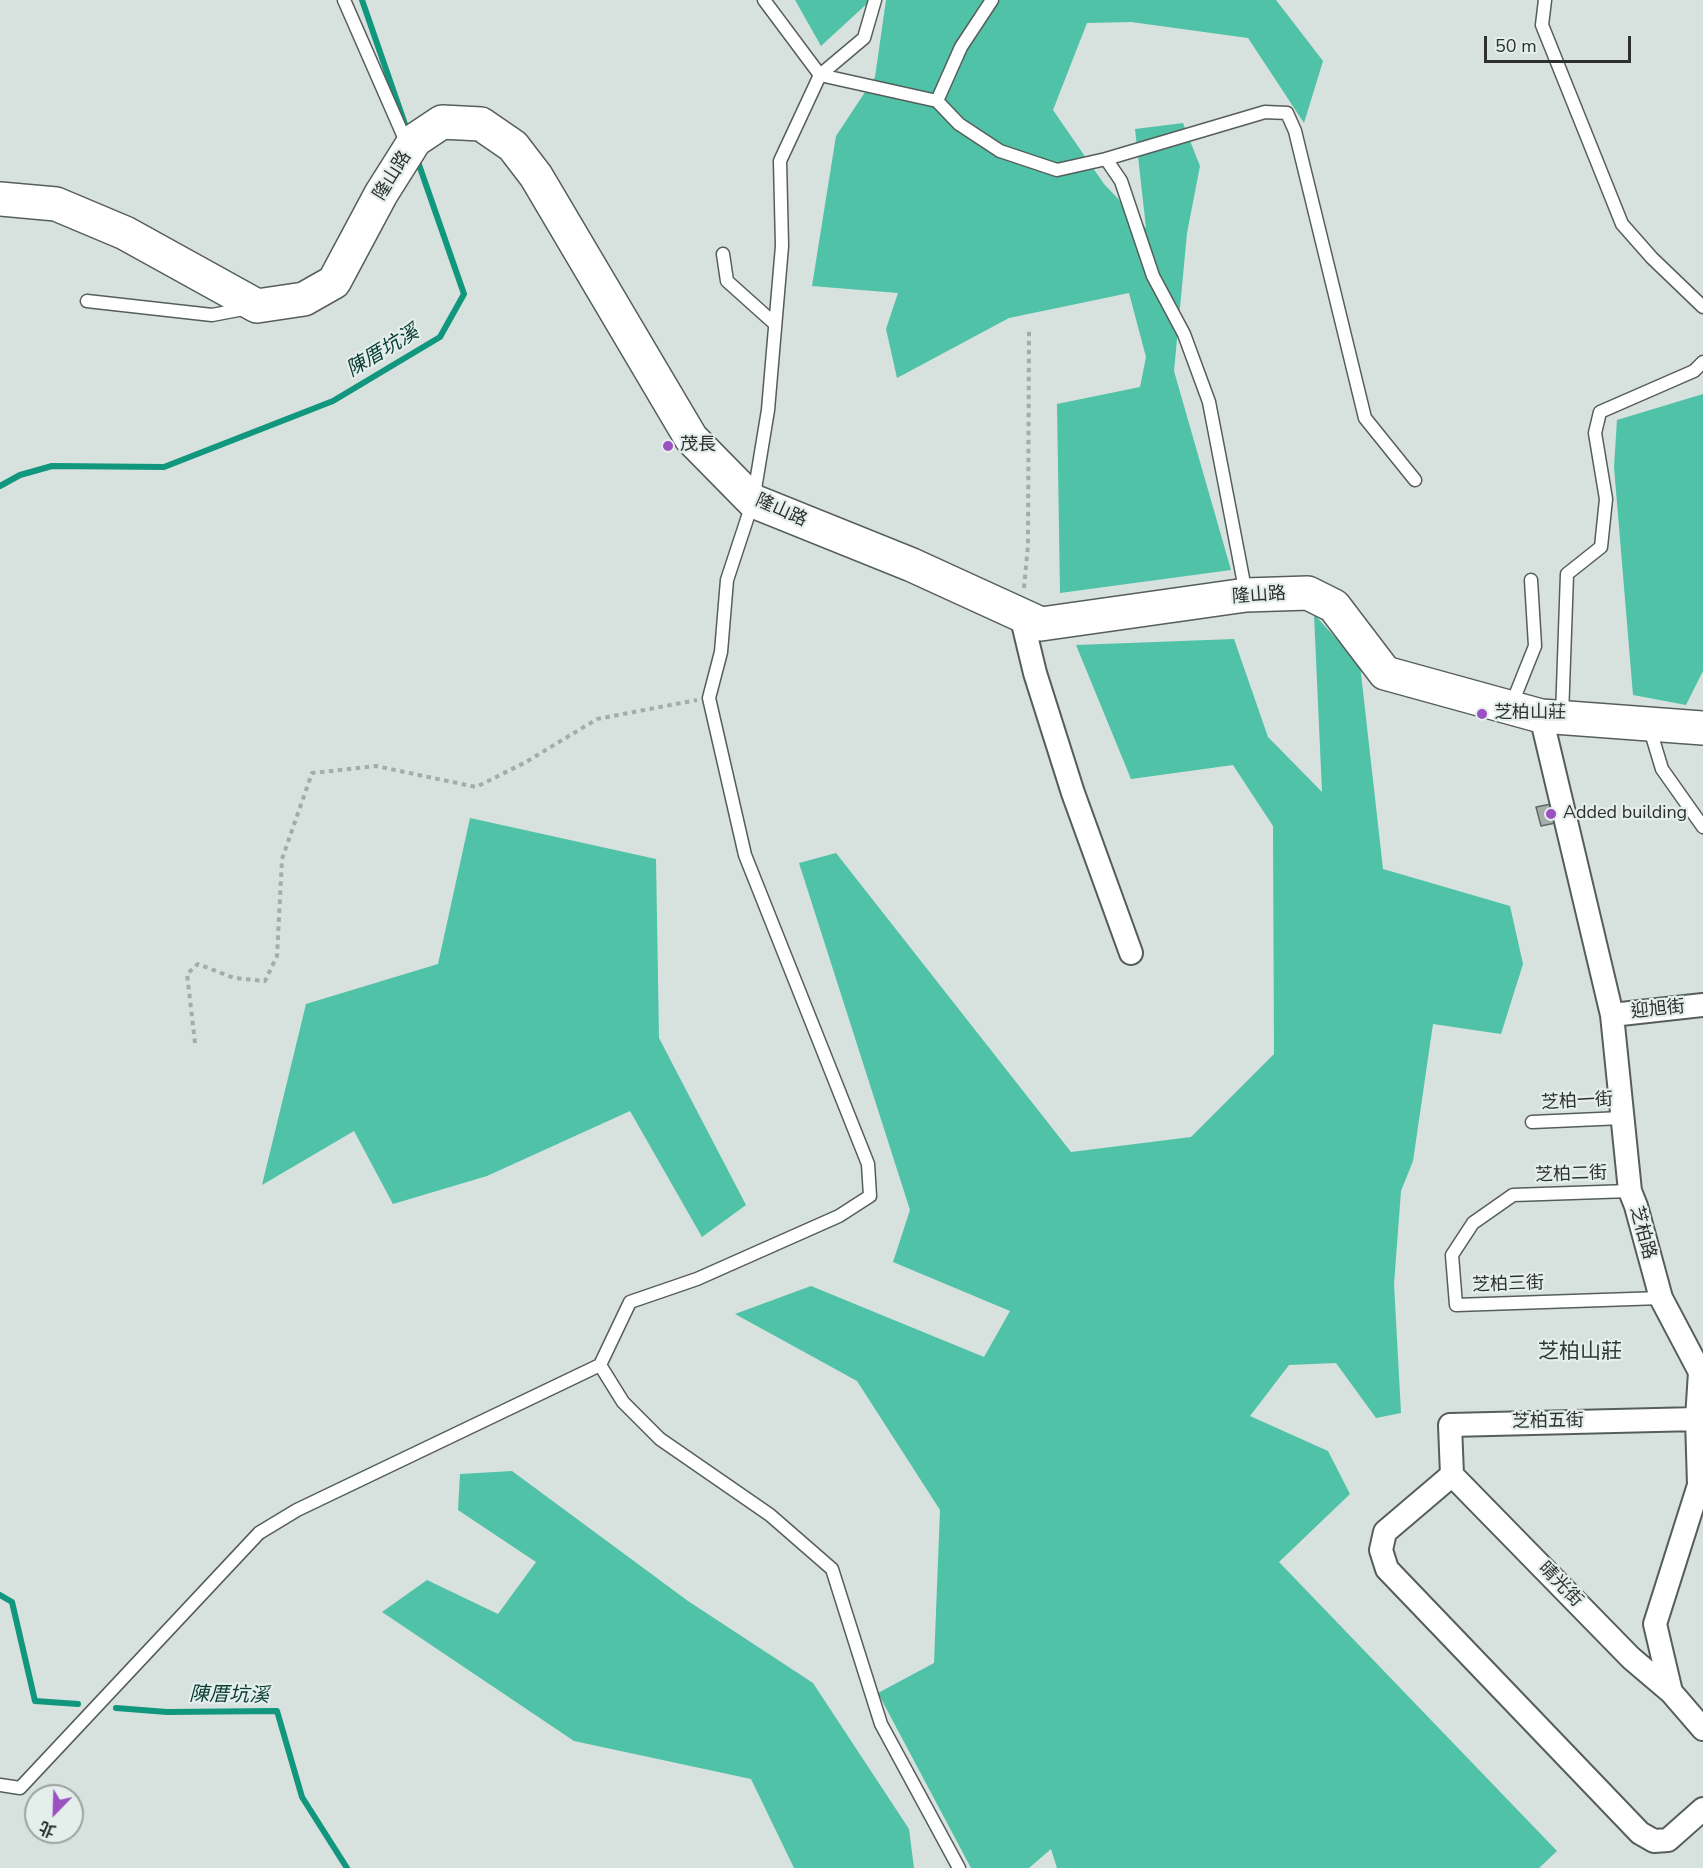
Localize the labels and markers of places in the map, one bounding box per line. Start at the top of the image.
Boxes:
place label: 茂長 [680,435,716,457]
marker: 茂長 [661,439,675,453]
place label: 芝柏山莊 [1494,703,1566,725]
marker: 芝柏山莊 [1475,707,1489,721]
place label: Added building [1563,803,1687,825]
marker: Added building [1544,807,1558,821]

